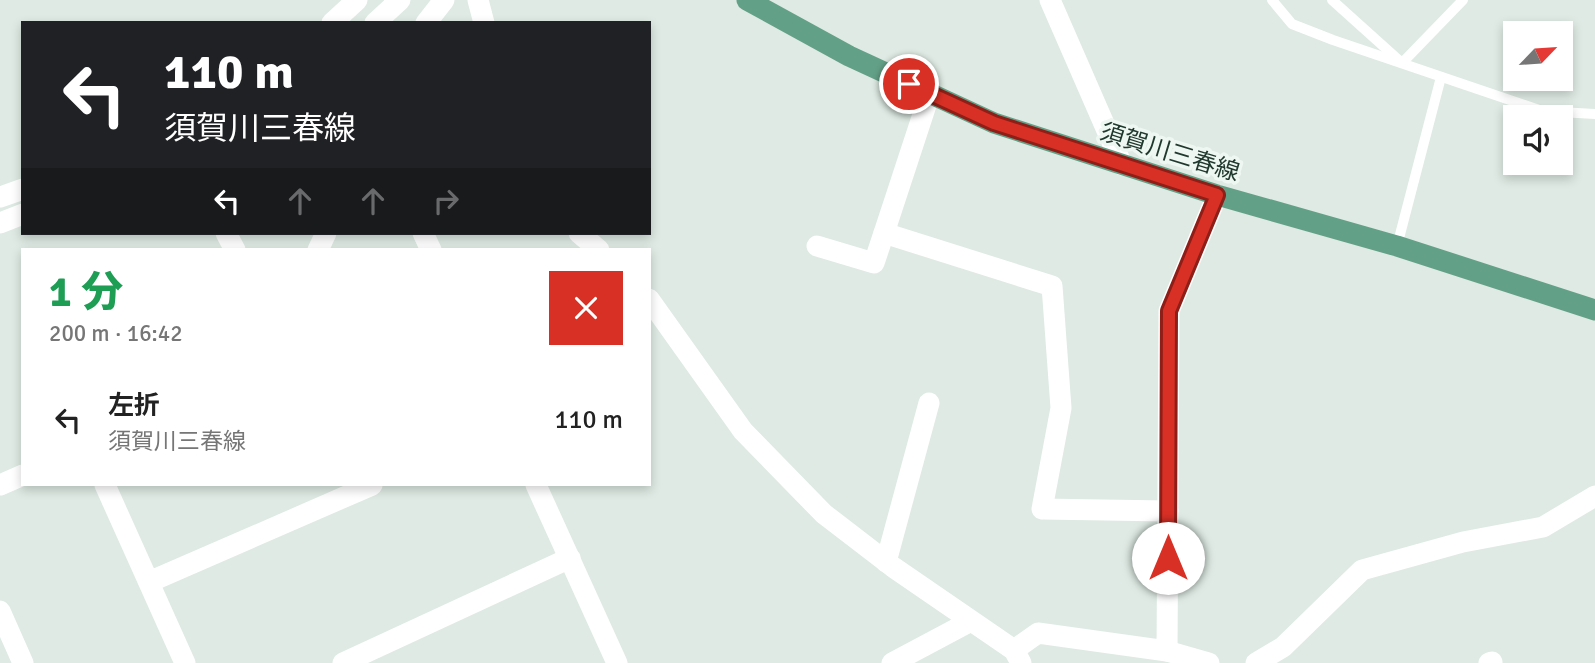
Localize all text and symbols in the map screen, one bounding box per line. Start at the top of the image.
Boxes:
north arrow [1503,21,1573,91]
map controls [1503,21,1573,175]
text: 110 m [164,42,294,102]
icon: left [49,49,140,140]
pin [879,54,939,114]
icon: arrive [890,65,928,103]
button: sound [1503,105,1573,175]
text: 須賀川三春線 [164,109,356,148]
street label: 須賀川三春線 [1097,117,1243,187]
icon: left [208,182,246,220]
icon: ahead [281,182,319,220]
icon: ahead [354,182,392,220]
icon: right [427,182,465,220]
text: 1 分 [49,267,123,318]
button: close [549,271,623,345]
text: 200 m · 16:42 [49,319,183,348]
text: 左折 [108,390,160,422]
icon: left [49,401,87,439]
text: 110 m [554,404,623,436]
text: 須賀川三春線 [108,427,246,456]
position arrow [1131,521,1205,595]

